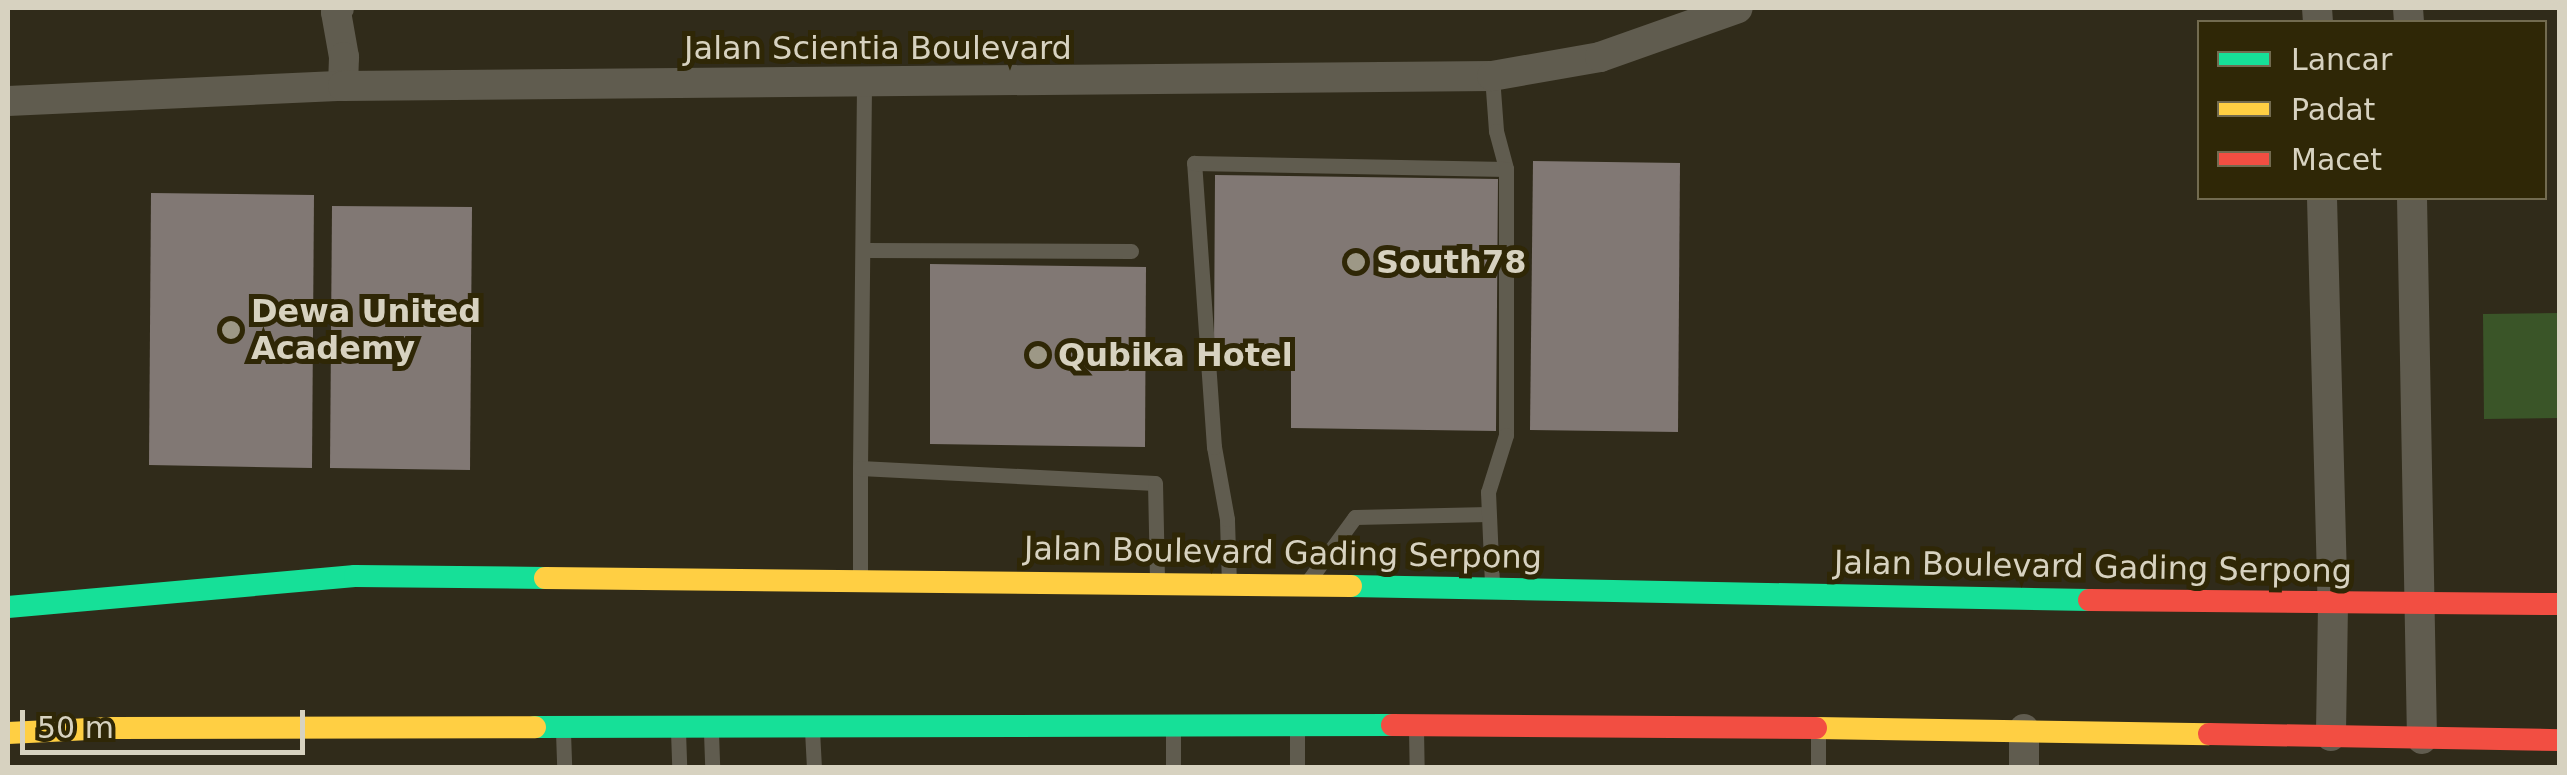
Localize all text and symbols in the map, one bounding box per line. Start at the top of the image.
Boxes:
legend [2197,20,2547,200]
street label: Jalan Scientia Boulevard [684,29,1072,67]
text: Lancar [2291,42,2392,77]
text: Padat [2291,92,2375,127]
text: Macet [2291,142,2382,177]
place label: South78 [1376,243,1526,281]
marker: South78 [1345,251,1367,273]
place label: Dewa United Academy [251,293,481,368]
marker: Dewa United Academy [220,319,242,341]
place label: Qubika Hotel [1058,336,1293,374]
marker: Qubika Hotel [1027,344,1049,366]
street label: Jalan Boulevard Gading Serpong [1024,529,1542,577]
street label: Jalan Boulevard Gading Serpong [1834,543,2352,591]
scale bar [25,690,310,752]
text: 50 m [37,710,114,745]

